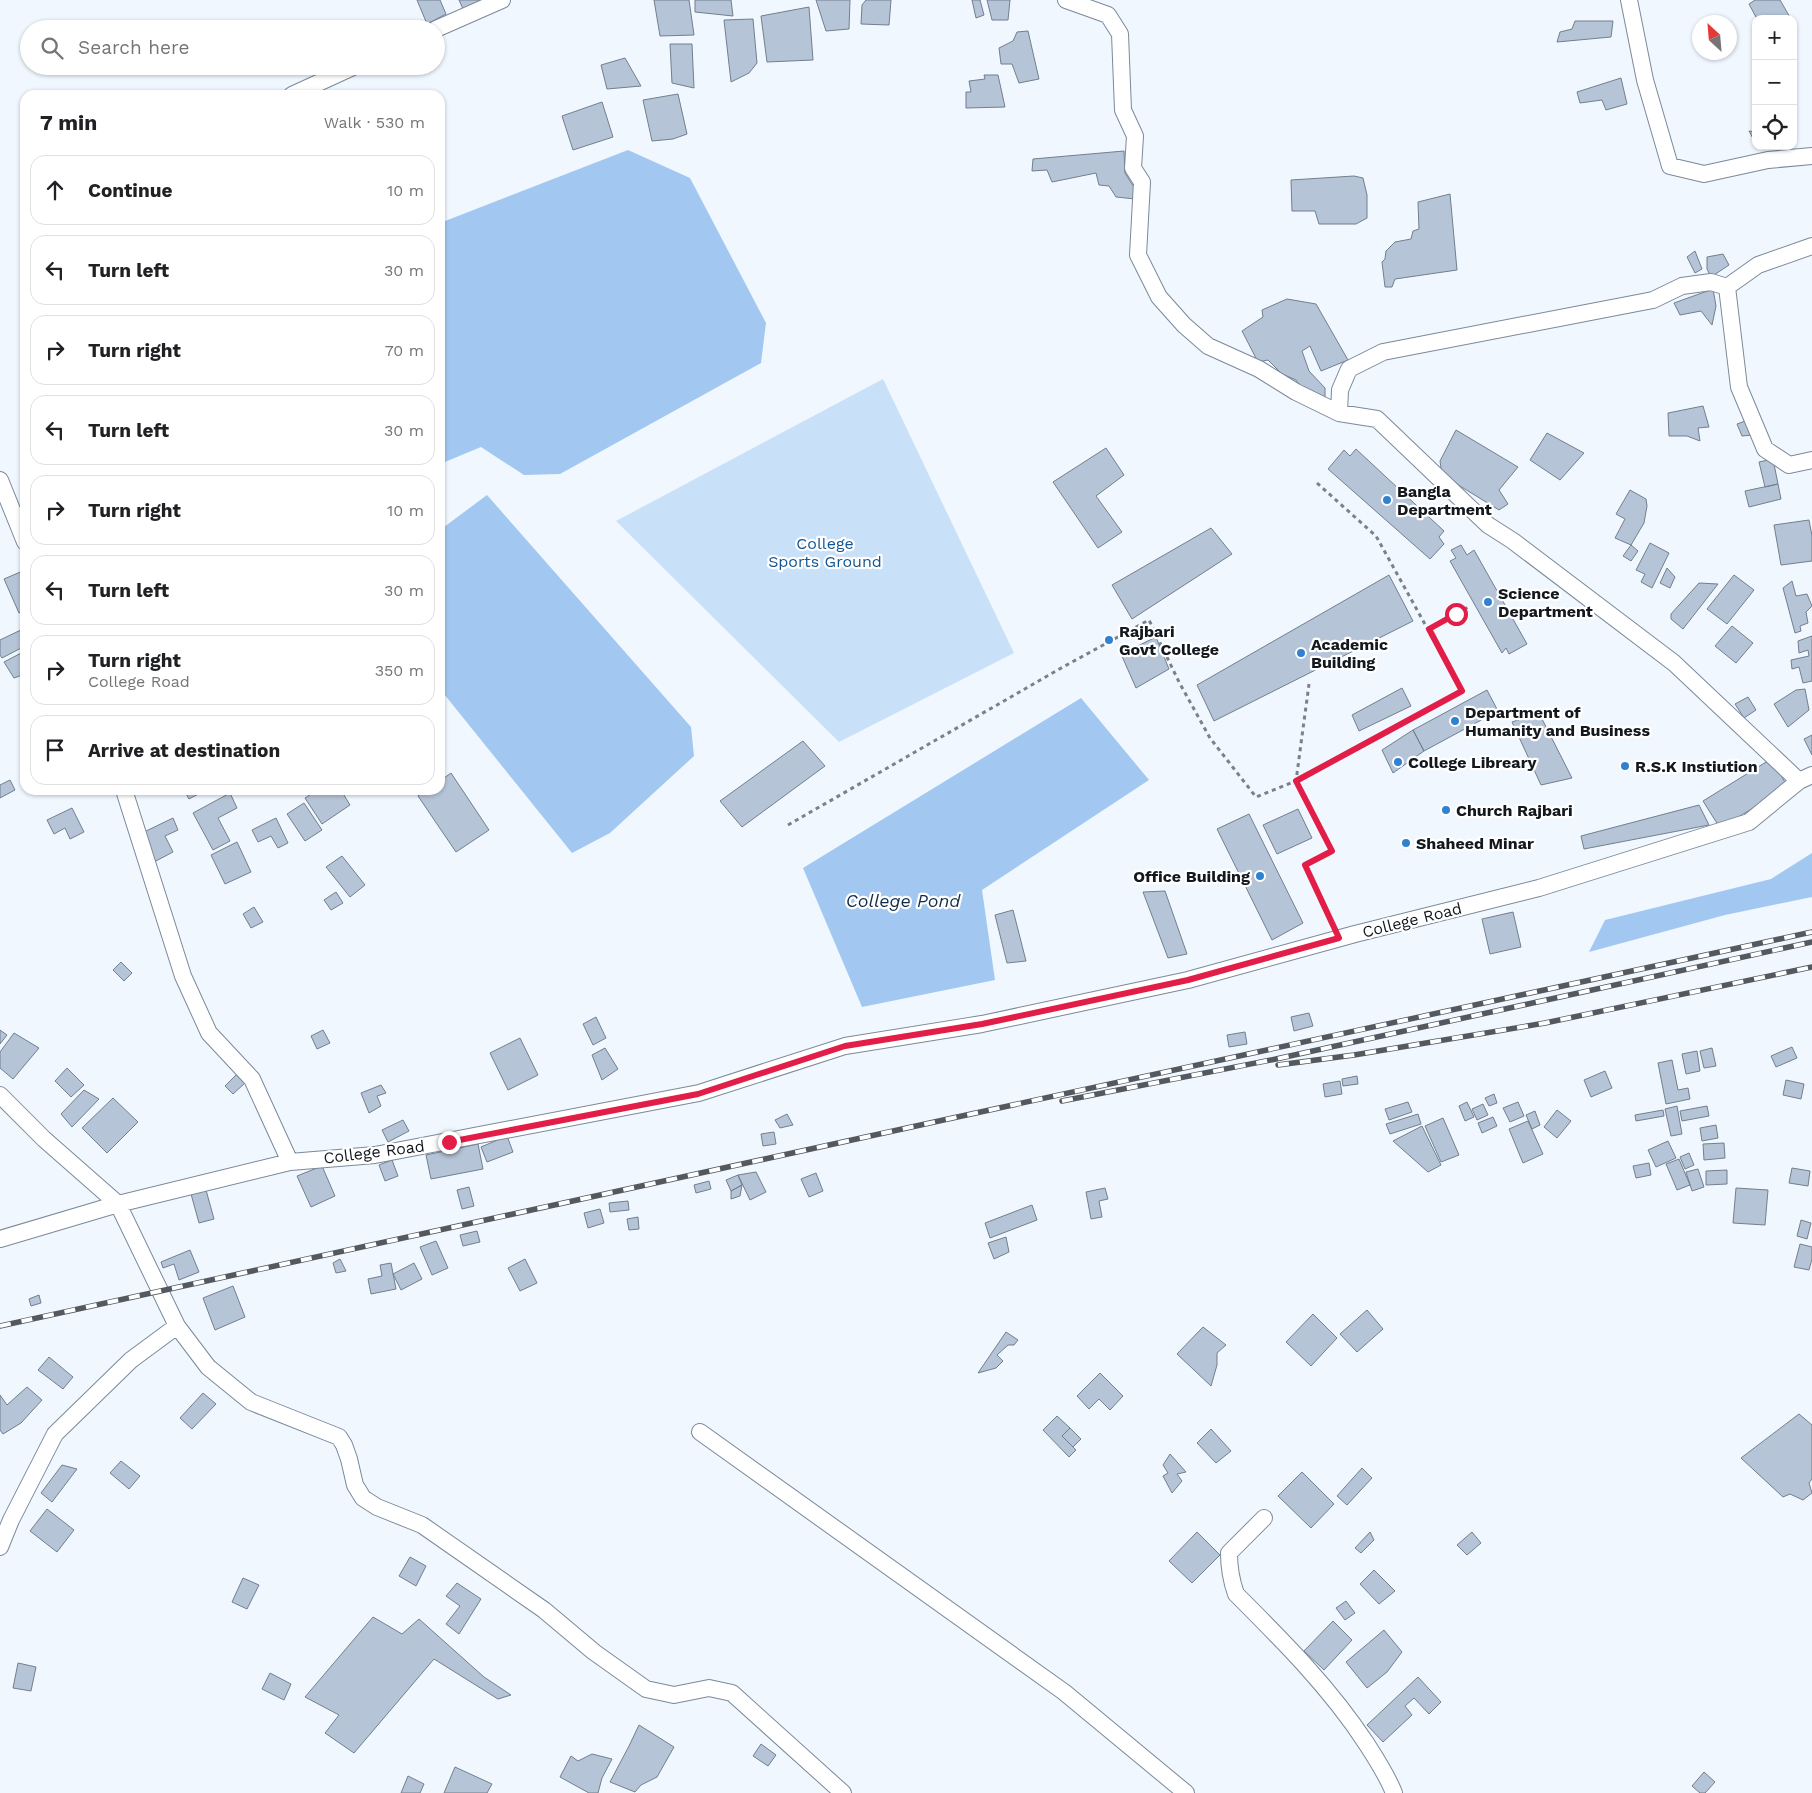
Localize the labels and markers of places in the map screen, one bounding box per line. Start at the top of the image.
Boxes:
place label: Bangla Department [1397,482,1492,519]
marker: Bangla Department [1381,494,1393,506]
place label: Science Department [1498,584,1593,621]
marker: Science Department [1482,596,1494,608]
place label: Rajbari Govt College [1119,622,1219,659]
marker: Rajbari Govt College [1103,634,1115,646]
place label: Academic Building [1311,635,1388,672]
marker: Academic Building [1295,647,1307,659]
place label: Department of Humanity and Business [1465,703,1650,740]
marker: Department of Humanity and Business [1449,715,1461,727]
place label: College Libreary [1408,753,1538,772]
marker: College Libreary [1392,756,1404,768]
place label: R.S.K Instiution [1635,757,1758,776]
marker: R.S.K Instiution [1619,760,1631,772]
place label: Church Rajbari [1456,801,1573,820]
marker: Church Rajbari [1440,804,1452,816]
place label: Shaheed Minar [1416,834,1534,853]
marker: Shaheed Minar [1400,837,1412,849]
place label: Office Building [1133,867,1250,886]
marker: Office Building [1254,870,1266,882]

